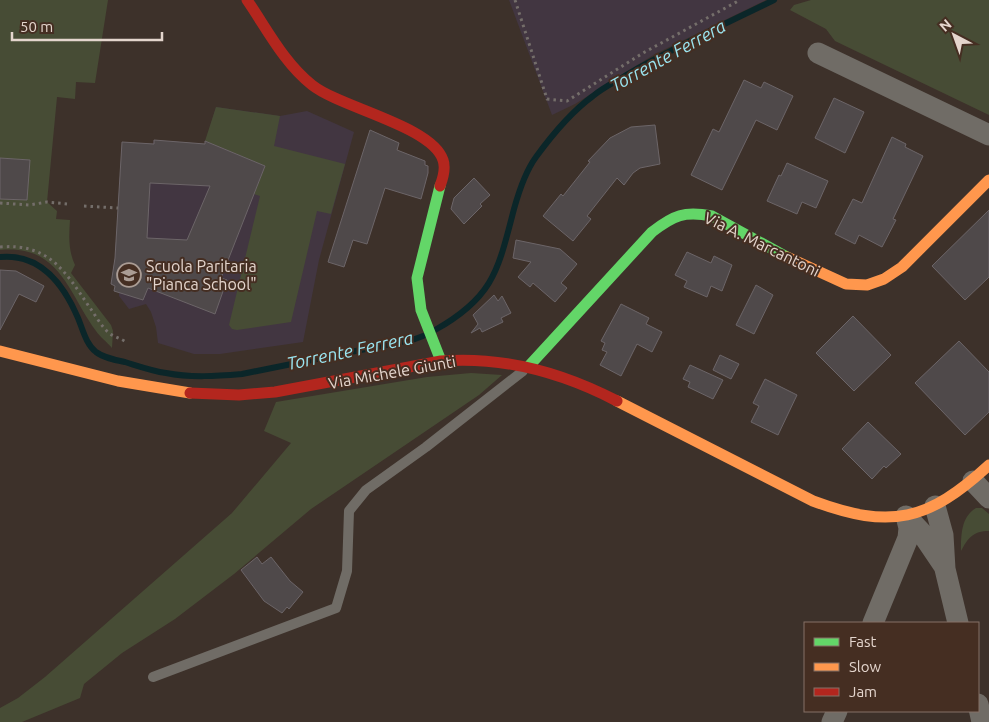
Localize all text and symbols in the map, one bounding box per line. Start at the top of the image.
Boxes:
scale bar [12,10,162,42]
north arrow [929,10,979,60]
water label: Torrente Ferrera [606,15,729,95]
text: N [936,16,955,35]
text: 50 m [20,18,53,35]
street label: Via A. Marcantoni [701,208,823,280]
place label: Scuola Paritaria "Pianca School" [146,257,257,293]
school or university icon: Scuola Paritaria "Pianca School" [116,262,142,288]
water label: Torrente Ferrera [285,327,415,373]
street label: Via Michele Giunti [327,352,457,392]
legend [804,622,979,712]
text: Fast [849,633,877,650]
text: Slow [849,658,882,675]
text: Jam [849,683,877,700]

